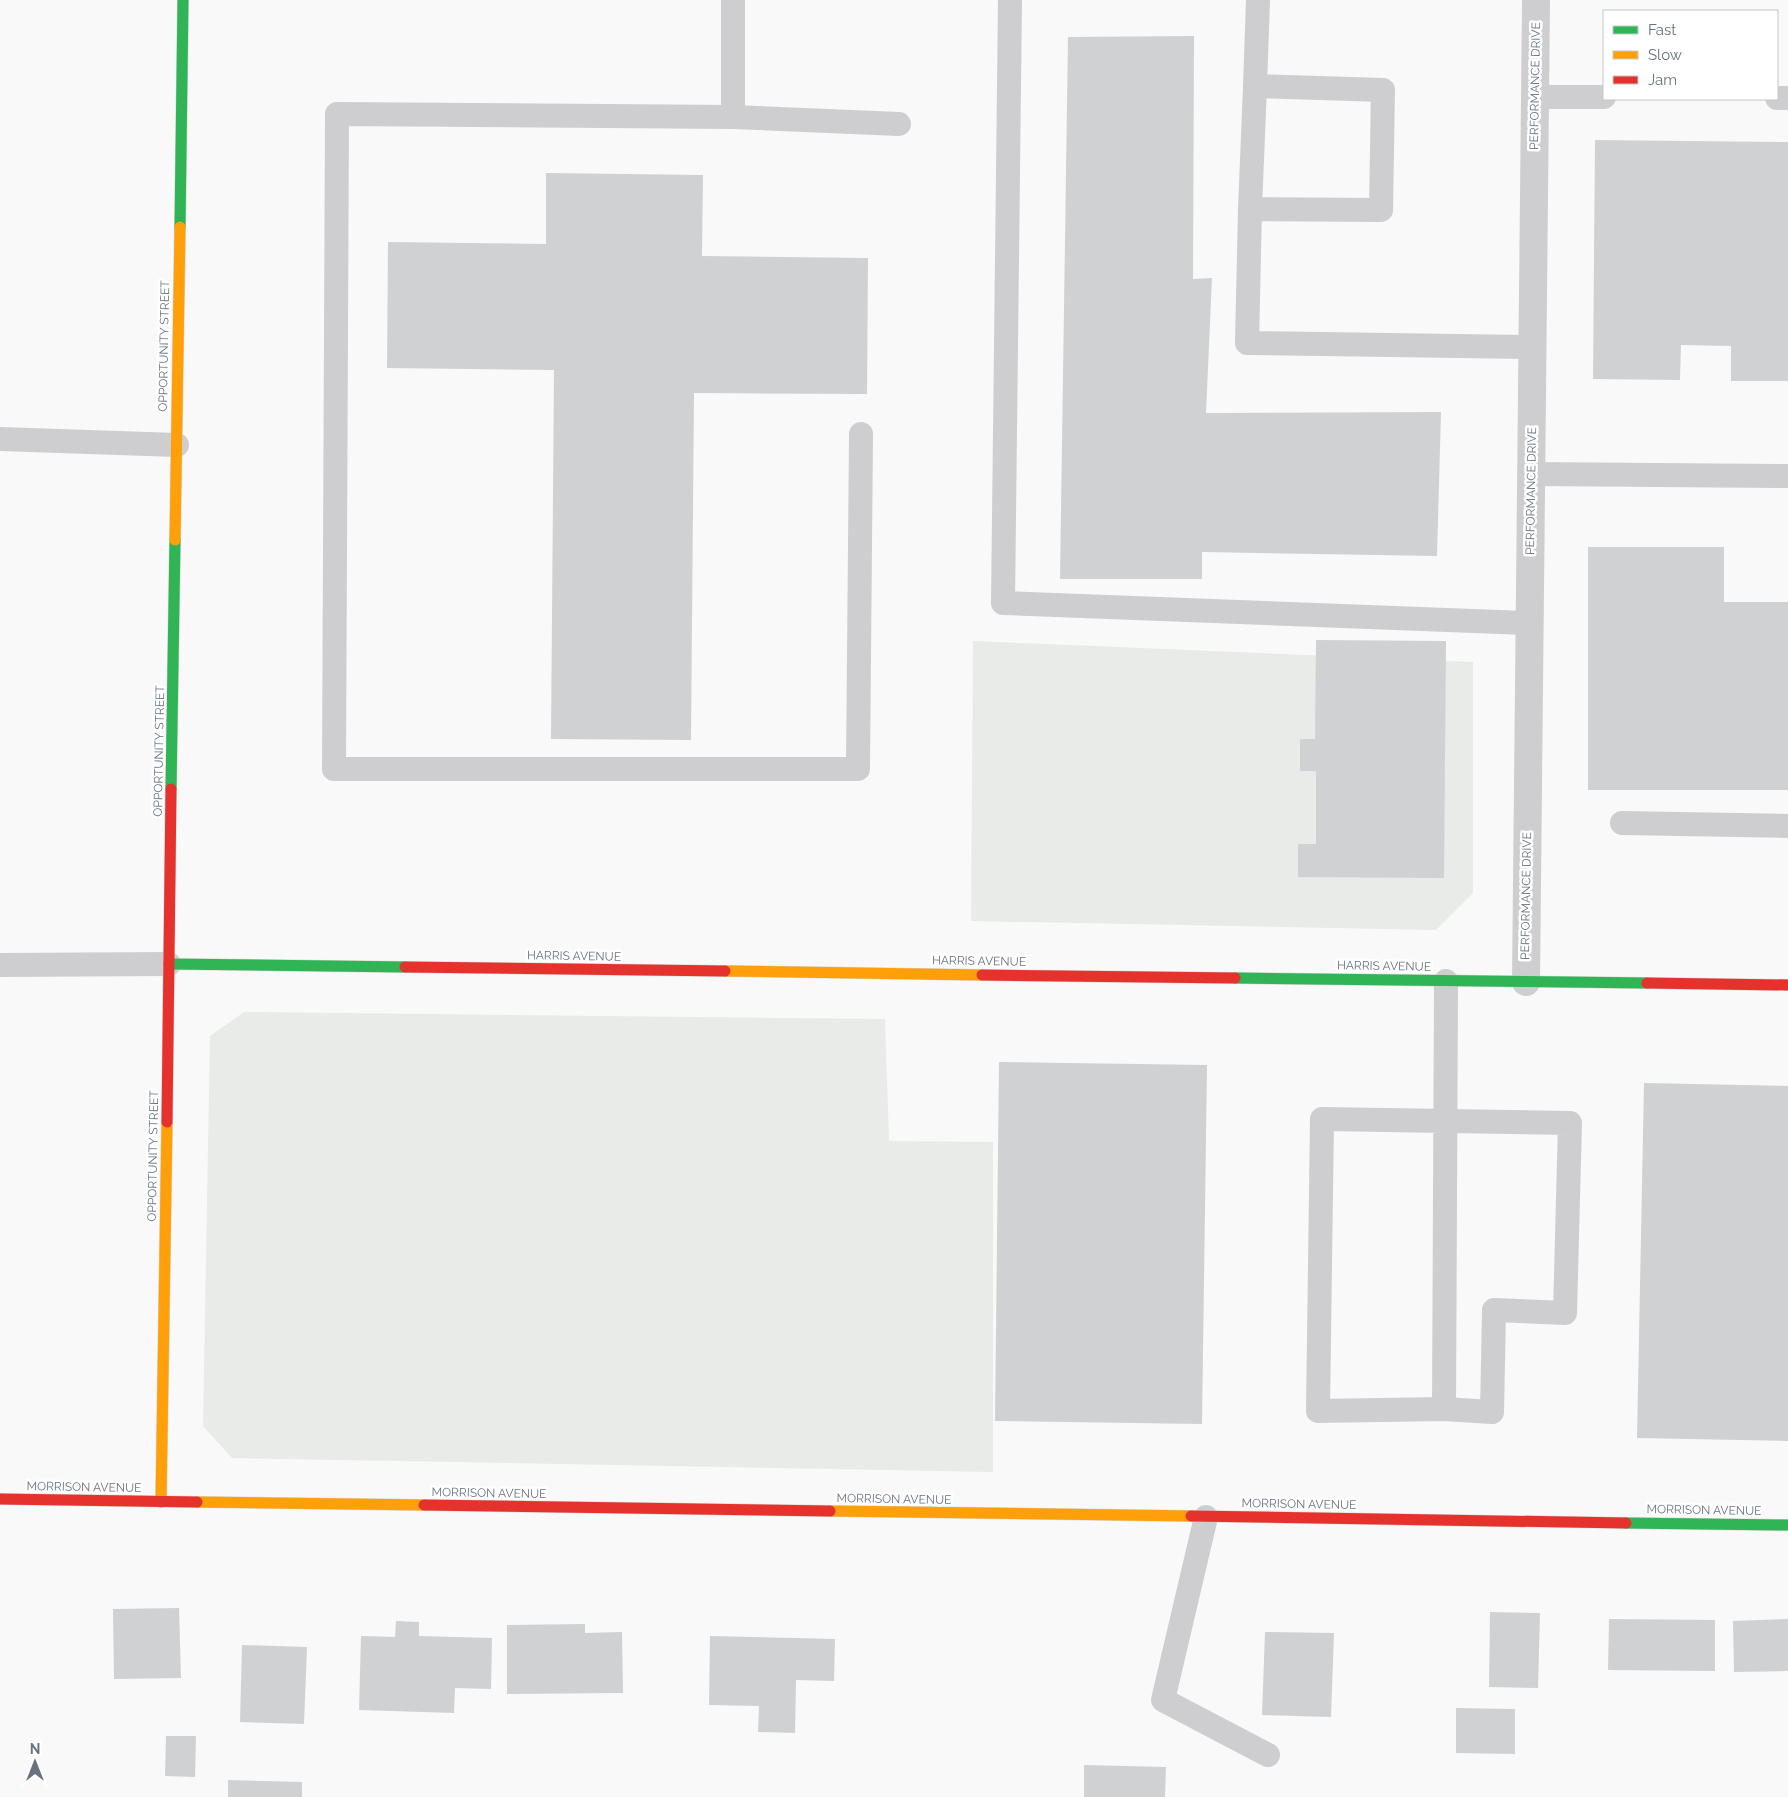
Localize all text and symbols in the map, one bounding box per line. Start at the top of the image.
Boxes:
legend [1603,10,1778,100]
text: Fast [1648,21,1676,39]
street label: PERFORMANCE DRIVE [1527,22,1543,150]
text: Slow [1648,46,1682,64]
text: Jam [1648,71,1677,89]
street label: OPPORTUNITY STREET [156,279,172,412]
street label: PERFORMANCE DRIVE [1523,427,1539,555]
street label: OPPORTUNITY STREET [151,684,167,817]
street label: PERFORMANCE DRIVE [1518,832,1534,960]
street label: HARRIS AVENUE [527,948,621,964]
street label: HARRIS AVENUE [932,953,1026,969]
street label: HARRIS AVENUE [1337,958,1431,974]
street label: OPPORTUNITY STREET [145,1089,161,1222]
street label: MORRISON AVENUE [26,1479,142,1495]
street label: MORRISON AVENUE [431,1485,547,1501]
street label: MORRISON AVENUE [836,1491,952,1507]
street label: MORRISON AVENUE [1241,1496,1357,1512]
street label: MORRISON AVENUE [1646,1502,1762,1518]
north arrow [10,1737,60,1787]
text: N [30,1741,40,1757]

